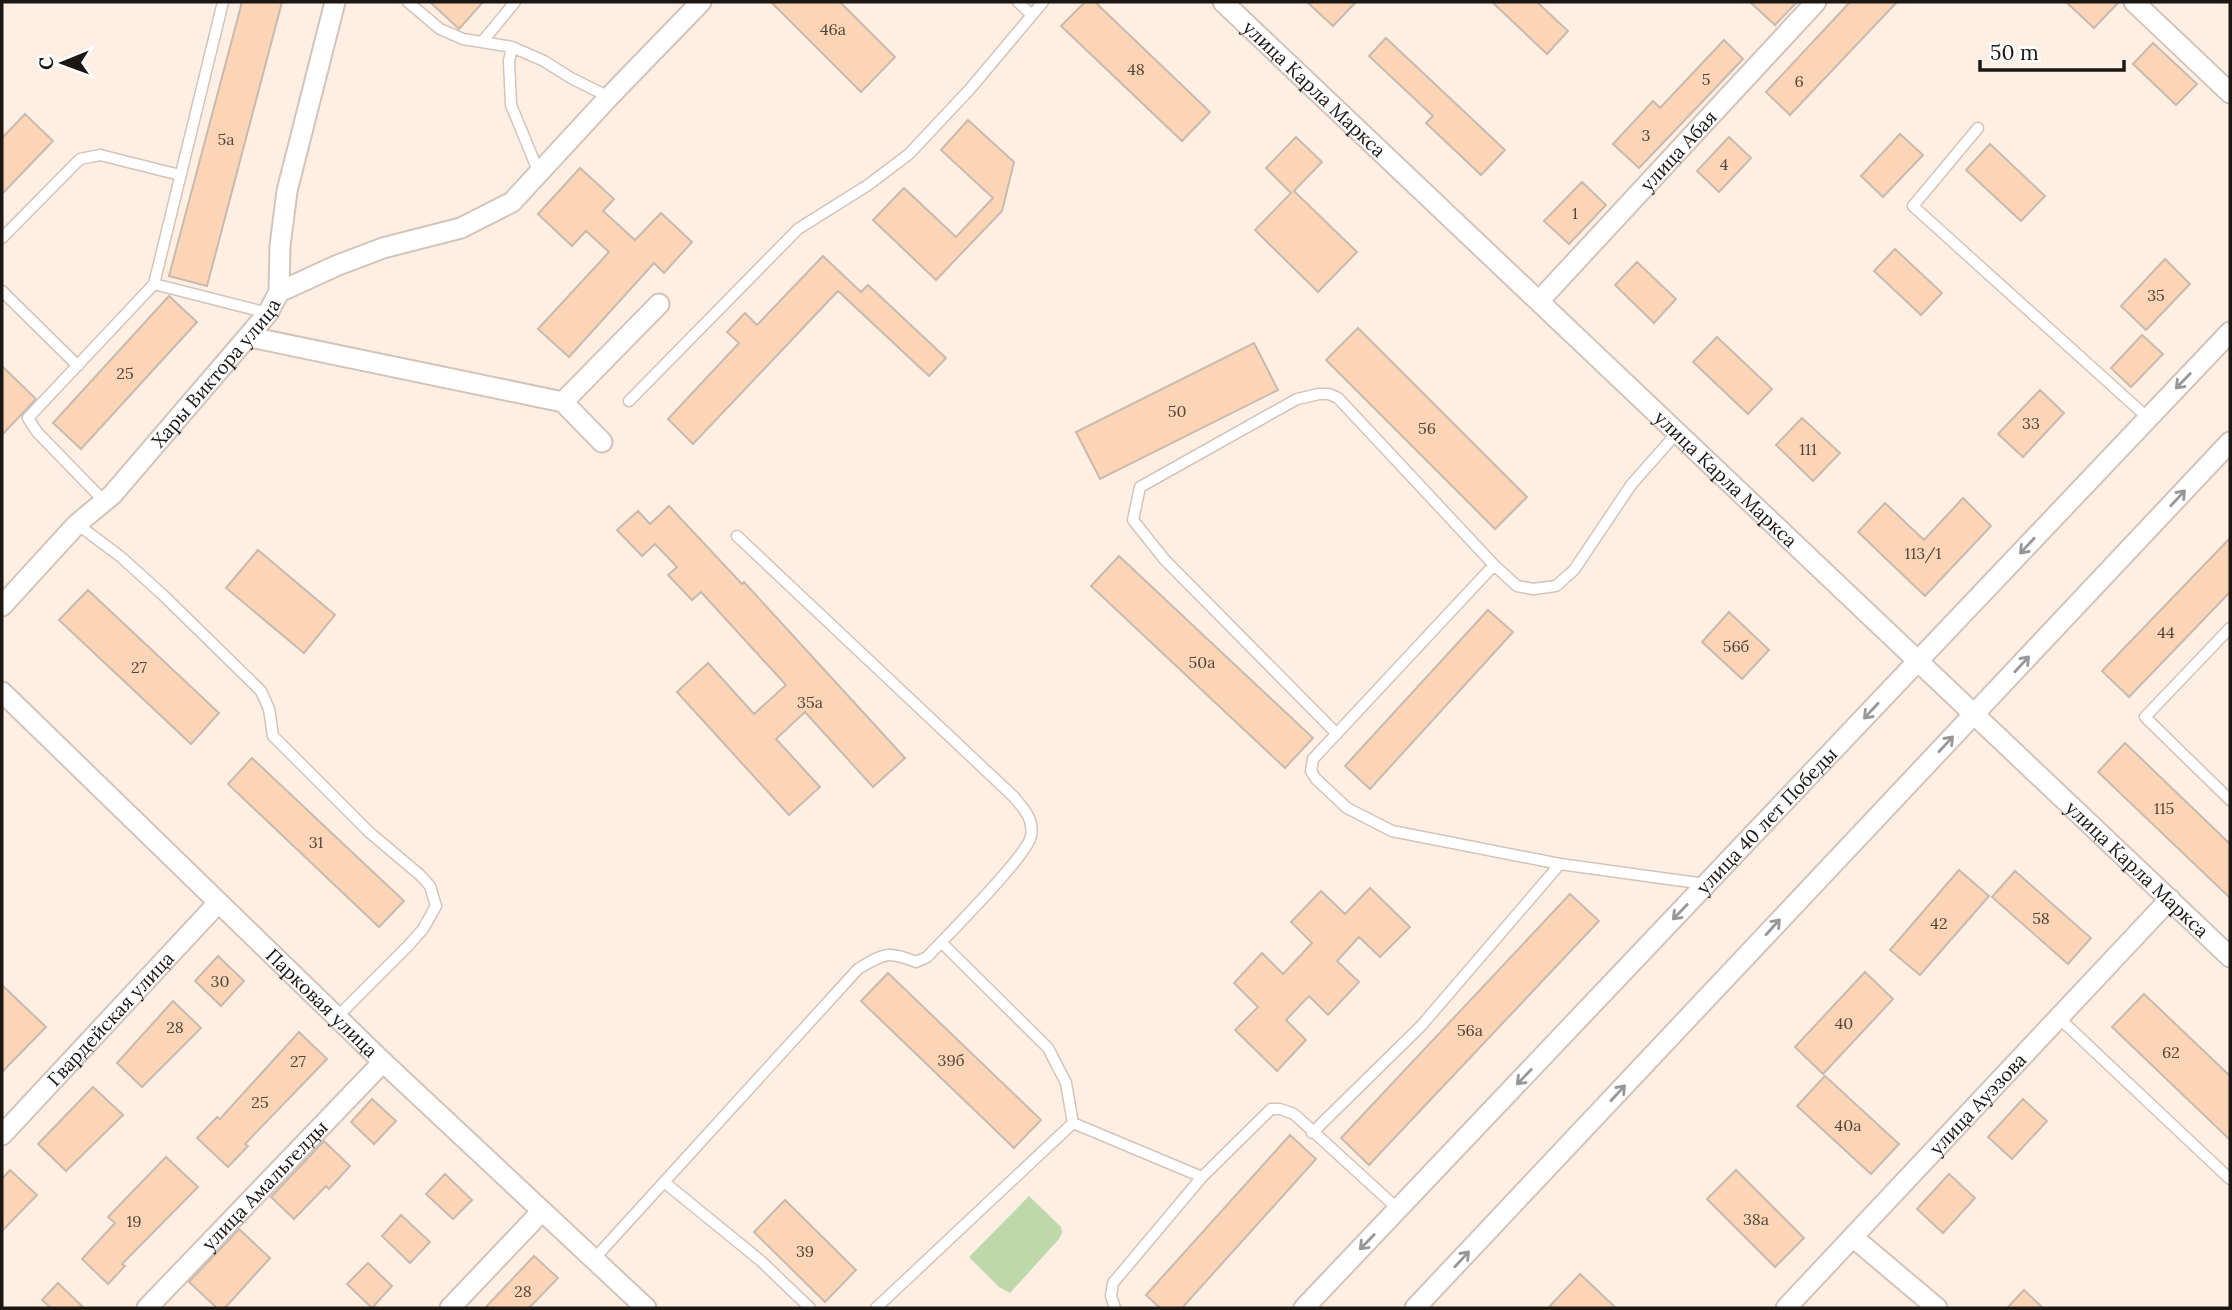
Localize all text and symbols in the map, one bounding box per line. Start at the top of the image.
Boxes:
street label: улица Карла Маркса [1238,15,1391,162]
house number: 46а [820,19,846,39]
north arrow [28,28,98,98]
scale bar [1980,28,2124,72]
text: 50 m [1990,39,2039,66]
text: С [34,57,58,70]
house number: 48 [1127,59,1145,79]
house number: 5 [1702,69,1710,89]
house number: 6 [1794,71,1804,91]
street label: улица Абая [1635,105,1722,196]
house number: 3 [1642,125,1651,145]
house number: 5а [218,129,234,149]
house number: 4 [1720,154,1729,174]
house number: 1 [1572,203,1578,223]
house number: 35 [2147,285,2165,305]
street label: Хары Виктора улица [146,294,286,452]
house number: 25 [116,363,134,383]
one-way arrow [2175,373,2192,390]
house number: 50 [1168,401,1186,421]
street label: улица Карла Маркса [1649,405,1803,553]
house number: 33 [2022,413,2040,433]
house number: 56 [1418,418,1436,438]
house number: 111 [1799,439,1817,459]
one-way arrow [2169,490,2186,507]
one-way arrow [2018,538,2035,555]
house number: 113/1 [1905,543,1942,564]
house number: 44 [2157,622,2175,642]
house number: 56б [1723,636,1750,656]
house number: 50а [1189,652,1215,672]
one-way arrow [2013,656,2030,673]
house number: 27 [131,657,148,677]
house number: 35а [797,692,823,712]
one-way arrow [1862,702,1879,719]
one-way arrow [1938,736,1955,753]
street label: улица 40 лет Победы [1691,742,1842,899]
street label: улица Карла Маркса [2061,795,2214,943]
house number: 115 [2154,798,2174,818]
house number: 31 [309,832,324,852]
one-way arrow [1672,903,1689,920]
house number: 58 [2032,908,2050,928]
house number: 42 [1930,913,1948,933]
one-way arrow [1765,919,1782,936]
street label: Парковая улица [261,943,383,1062]
street label: Гвардейская улица [42,946,179,1091]
house number: 30 [211,971,229,991]
house number: 40 [1835,1013,1853,1033]
house number: 28 [166,1017,184,1037]
house number: 56а [1457,1020,1483,1040]
house number: 62 [2162,1042,2180,1062]
street label: улица Ауэзова [1924,1048,2031,1160]
house number: 39б [938,1050,965,1070]
house number: 27 [290,1051,307,1071]
one-way arrow [1515,1068,1532,1085]
one-way arrow [1609,1085,1626,1102]
house number: 25 [251,1092,269,1112]
street label: улица Амальгелды [197,1115,333,1256]
house number: 40а [1835,1115,1861,1135]
house number: 38а [1743,1209,1769,1229]
house number: 19 [126,1211,142,1231]
one-way arrow [1359,1233,1376,1250]
house number: 39 [796,1241,814,1261]
one-way arrow [1453,1250,1470,1267]
house number: 28 [514,1281,532,1301]

